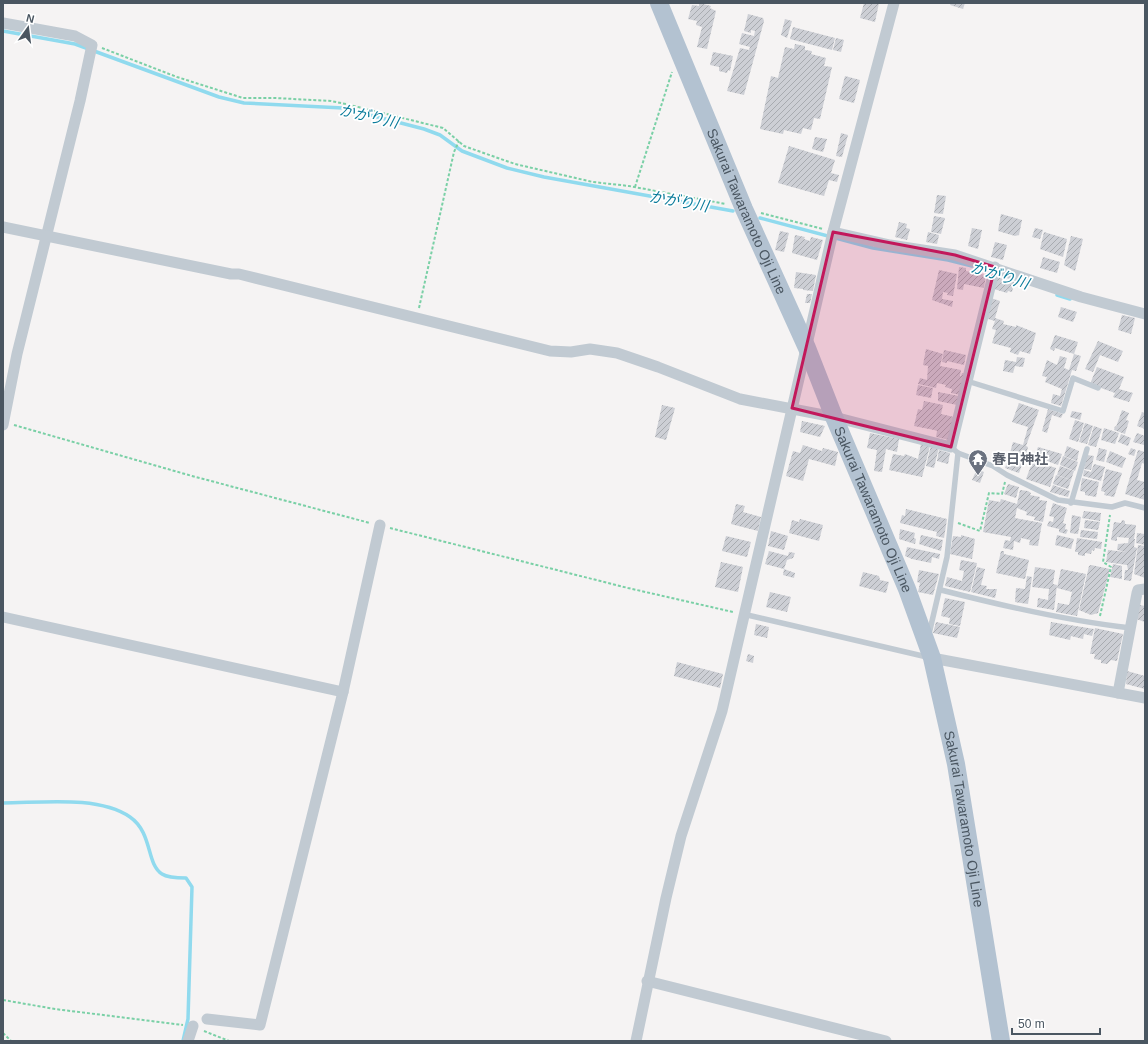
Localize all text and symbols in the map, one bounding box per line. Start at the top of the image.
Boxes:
north arrow [8,8,48,48]
text: N [25,12,36,25]
water label: かがり川 [338,101,402,131]
street label: Sakurai Tawaramoto Oji Line [704,126,790,297]
water label: かがり川 [648,187,712,215]
water label: かがり川 [969,258,1033,292]
street label: Sakurai Tawaramoto Oji Line [831,424,916,595]
temple icon: 春日神社 [967,448,989,476]
place label: 春日神社 [992,451,1048,467]
street label: Sakurai Tawaramoto Oji Line [941,729,987,909]
scale bar [1012,1010,1100,1036]
text: 50 m [1018,1017,1045,1031]

